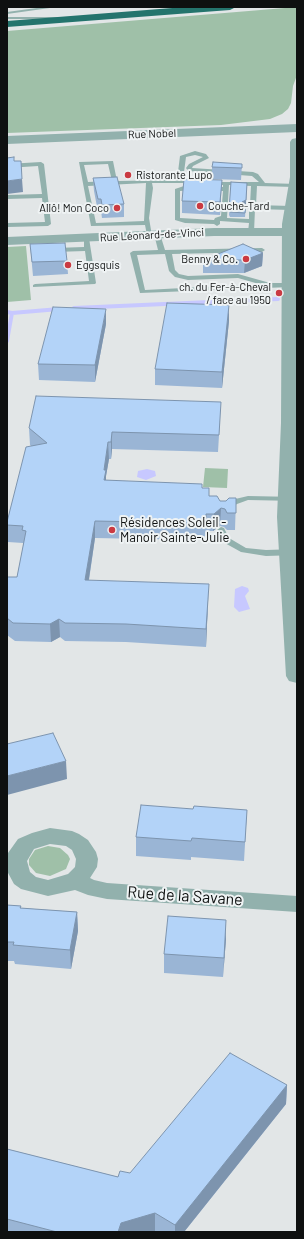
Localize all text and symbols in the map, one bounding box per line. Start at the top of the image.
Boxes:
street label: Rue Nobel [128,127,176,141]
place label: Ristorante Lupo [136,168,212,182]
marker: Ristorante Lupo [123,170,133,180]
place label: Couche-Tard [208,199,269,213]
place label: Allô! Mon Coco [39,201,109,215]
marker: Couche-Tard [195,201,205,211]
marker: Allô! Mon Coco [112,203,122,213]
street label: Rue Léonard-de-Vinci [99,226,205,244]
place label: Benny & Co. [181,252,238,266]
marker: Benny & Co. [241,254,251,264]
place label: Eggsquis [76,258,120,272]
marker: Eggsquis [63,260,73,270]
place label: ch. du Fer-à-Cheval / face au 1950 [179,280,271,306]
marker: ch. du Fer-à-Cheval / face au 1950 [274,288,284,298]
place label: Résidences Soleil - Manoir Sainte-Julie [120,515,229,546]
marker: Résidences Soleil - Manoir Sainte-Julie [107,525,117,535]
street label: Rue de la Savane [127,882,243,910]

